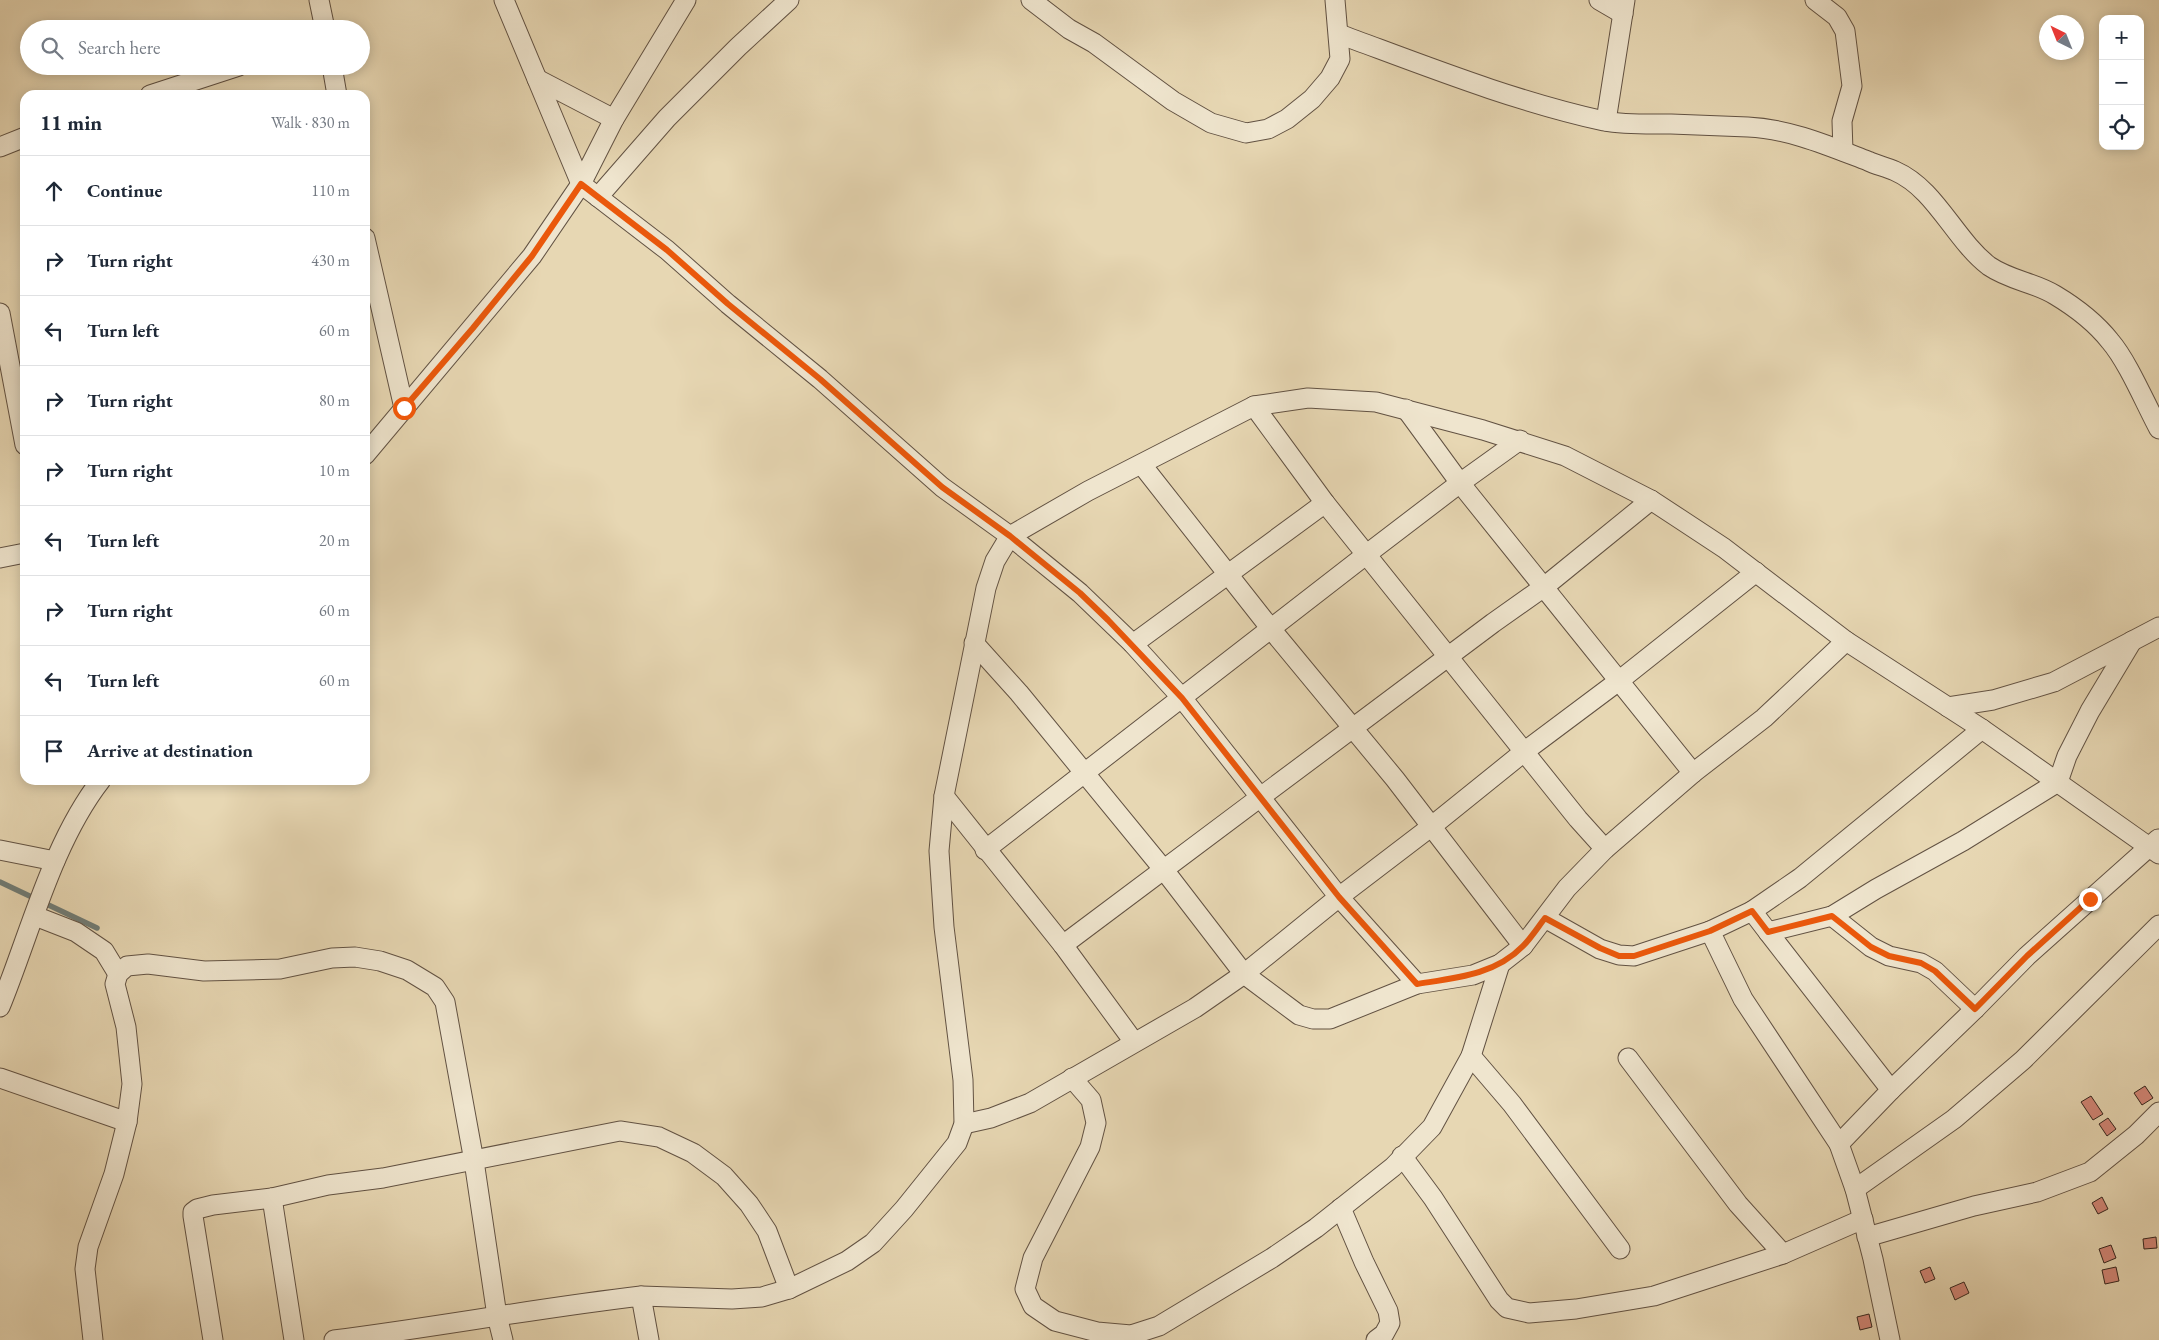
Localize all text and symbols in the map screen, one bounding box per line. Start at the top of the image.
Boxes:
north arrow [2039,15,2084,60]
map controls [2099,15,2144,150]
button: + [2099,15,2144,60]
search box [20,20,370,75]
icon: search [38,34,66,62]
text: Search here [78,35,160,60]
button: − [2099,60,2144,105]
button: locate [2099,105,2144,150]
text: 11 min [40,109,102,136]
text: Walk · 830 m [271,112,350,133]
icon: ahead [40,177,68,205]
text: Continue [87,178,162,203]
text: 110 m [311,180,350,201]
icon: right [40,247,68,275]
text: Turn right [87,248,173,273]
text: 430 m [311,250,350,271]
icon: left [40,317,68,345]
text: Turn left [87,318,159,343]
text: 60 m [319,320,350,341]
icon: right [40,387,68,415]
text: Turn right [87,388,173,413]
text: 80 m [319,390,350,411]
route start [393,397,416,420]
icon: right [40,457,68,485]
text: Turn right [87,458,173,483]
text: 10 m [319,460,350,481]
icon: left [40,527,68,555]
text: Turn left [87,528,159,553]
text: 20 m [319,530,350,551]
icon: right [40,597,68,625]
text: Turn right [87,598,173,623]
text: 60 m [319,600,350,621]
icon: left [40,667,68,695]
text: Turn left [87,668,159,693]
text: 60 m [319,670,350,691]
icon: arrive [40,737,68,765]
text: Arrive at destination [87,738,253,763]
route end [2079,888,2102,911]

